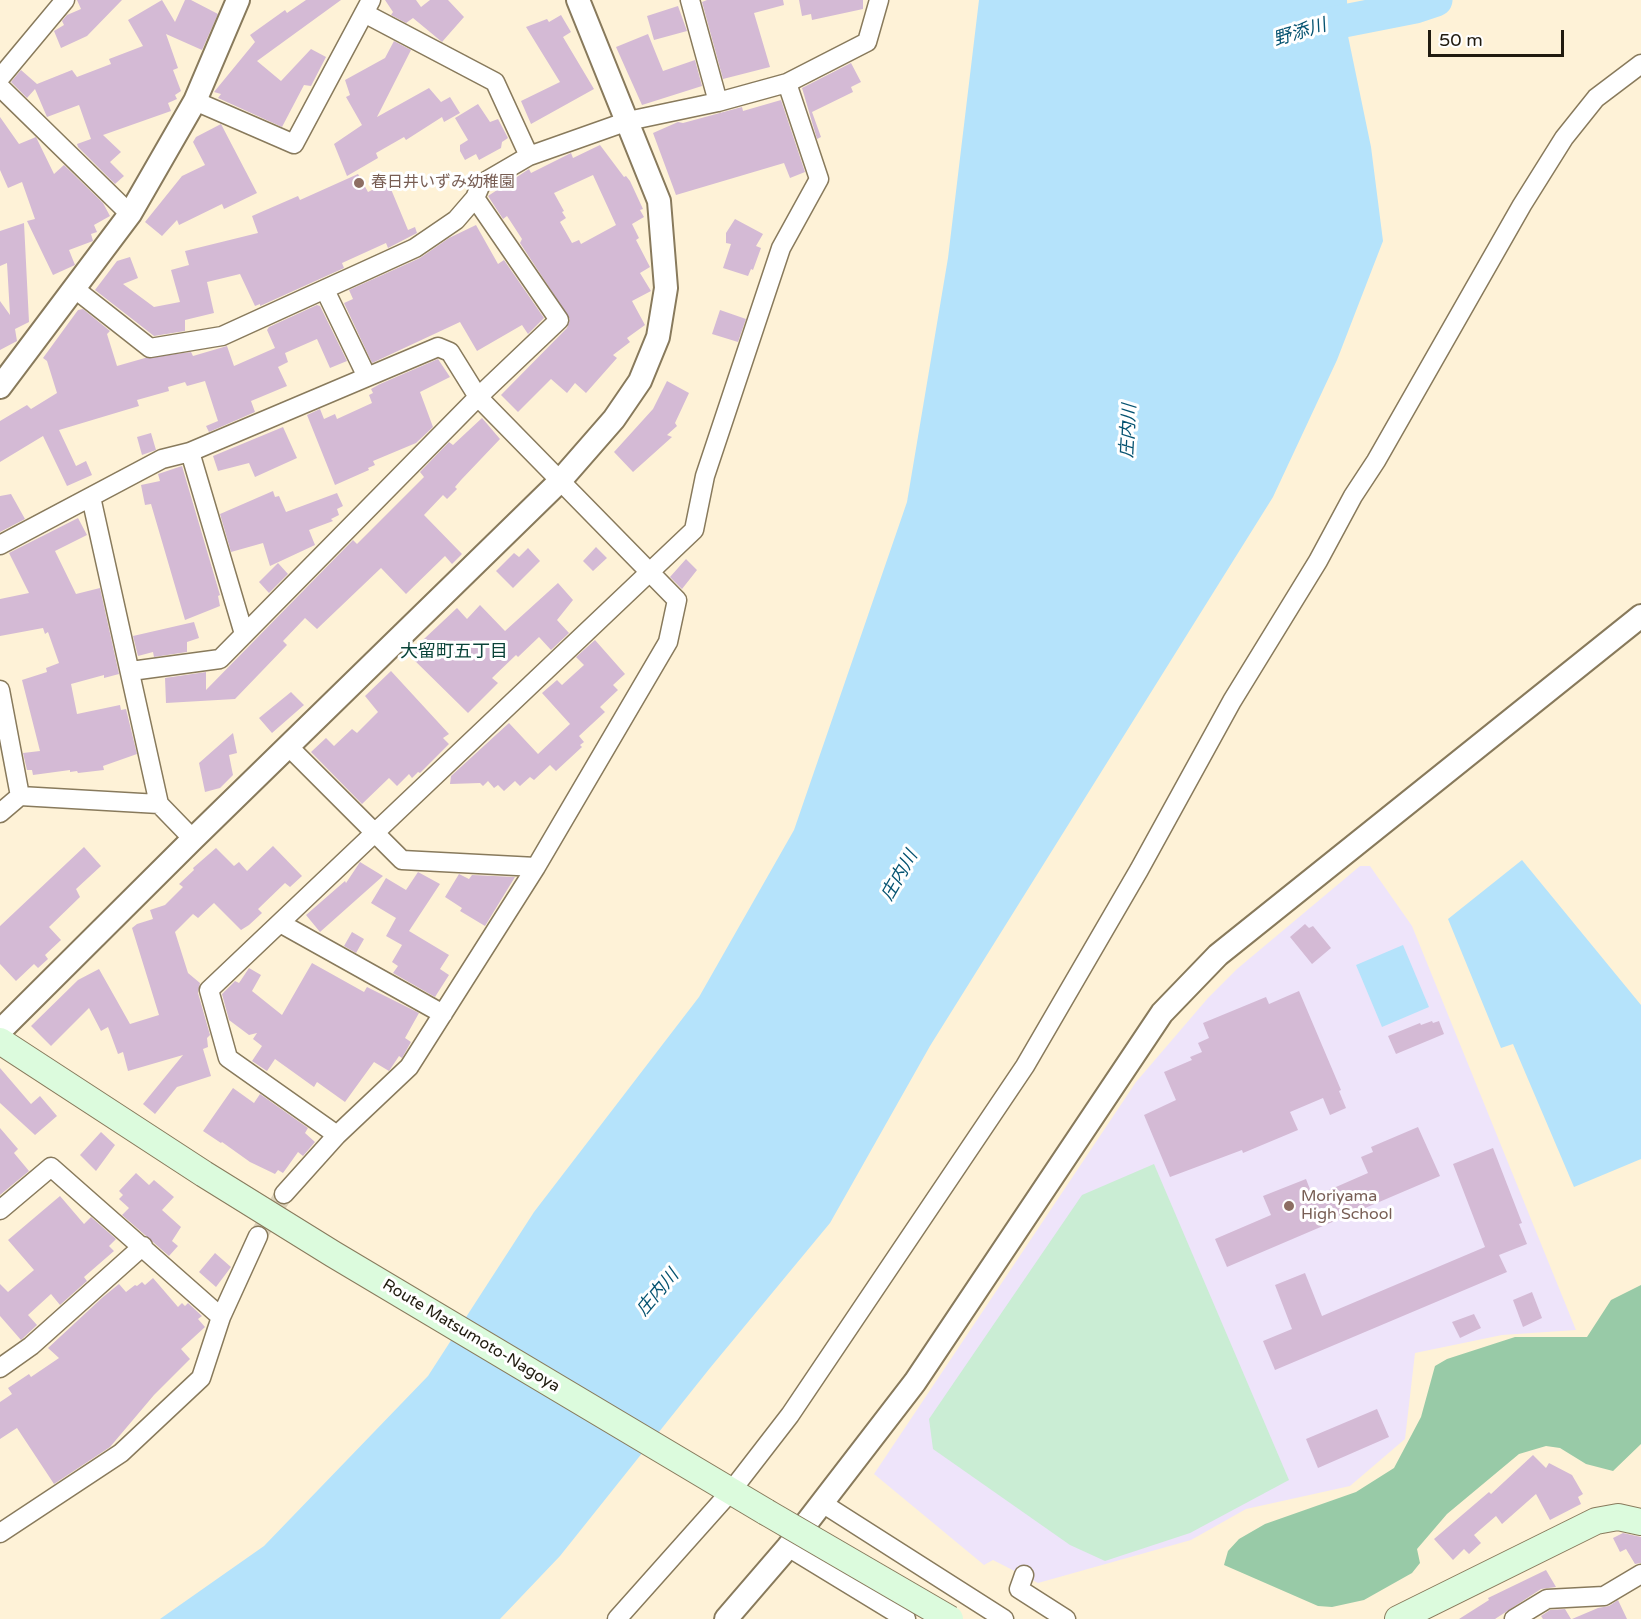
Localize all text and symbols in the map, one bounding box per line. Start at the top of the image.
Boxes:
water label: 野添川 [1271,15,1329,51]
scale bar [1431,18,1568,56]
text: 50 m [1439,29,1483,51]
place label: 春日井いずみ幼稚園 [371,173,515,193]
marker: 春日井いずみ幼稚園 [352,176,366,190]
water label: 庄内川 [1117,403,1141,459]
district label: 大留町五丁目 [400,641,508,663]
water label: 庄内川 [877,847,923,905]
place label: Moriyama High School [1301,1187,1392,1225]
marker: Moriyama High School [1282,1199,1296,1213]
water label: 庄内川 [632,1265,684,1321]
street label: Route Matsumoto-Nagoya [379,1275,563,1397]

